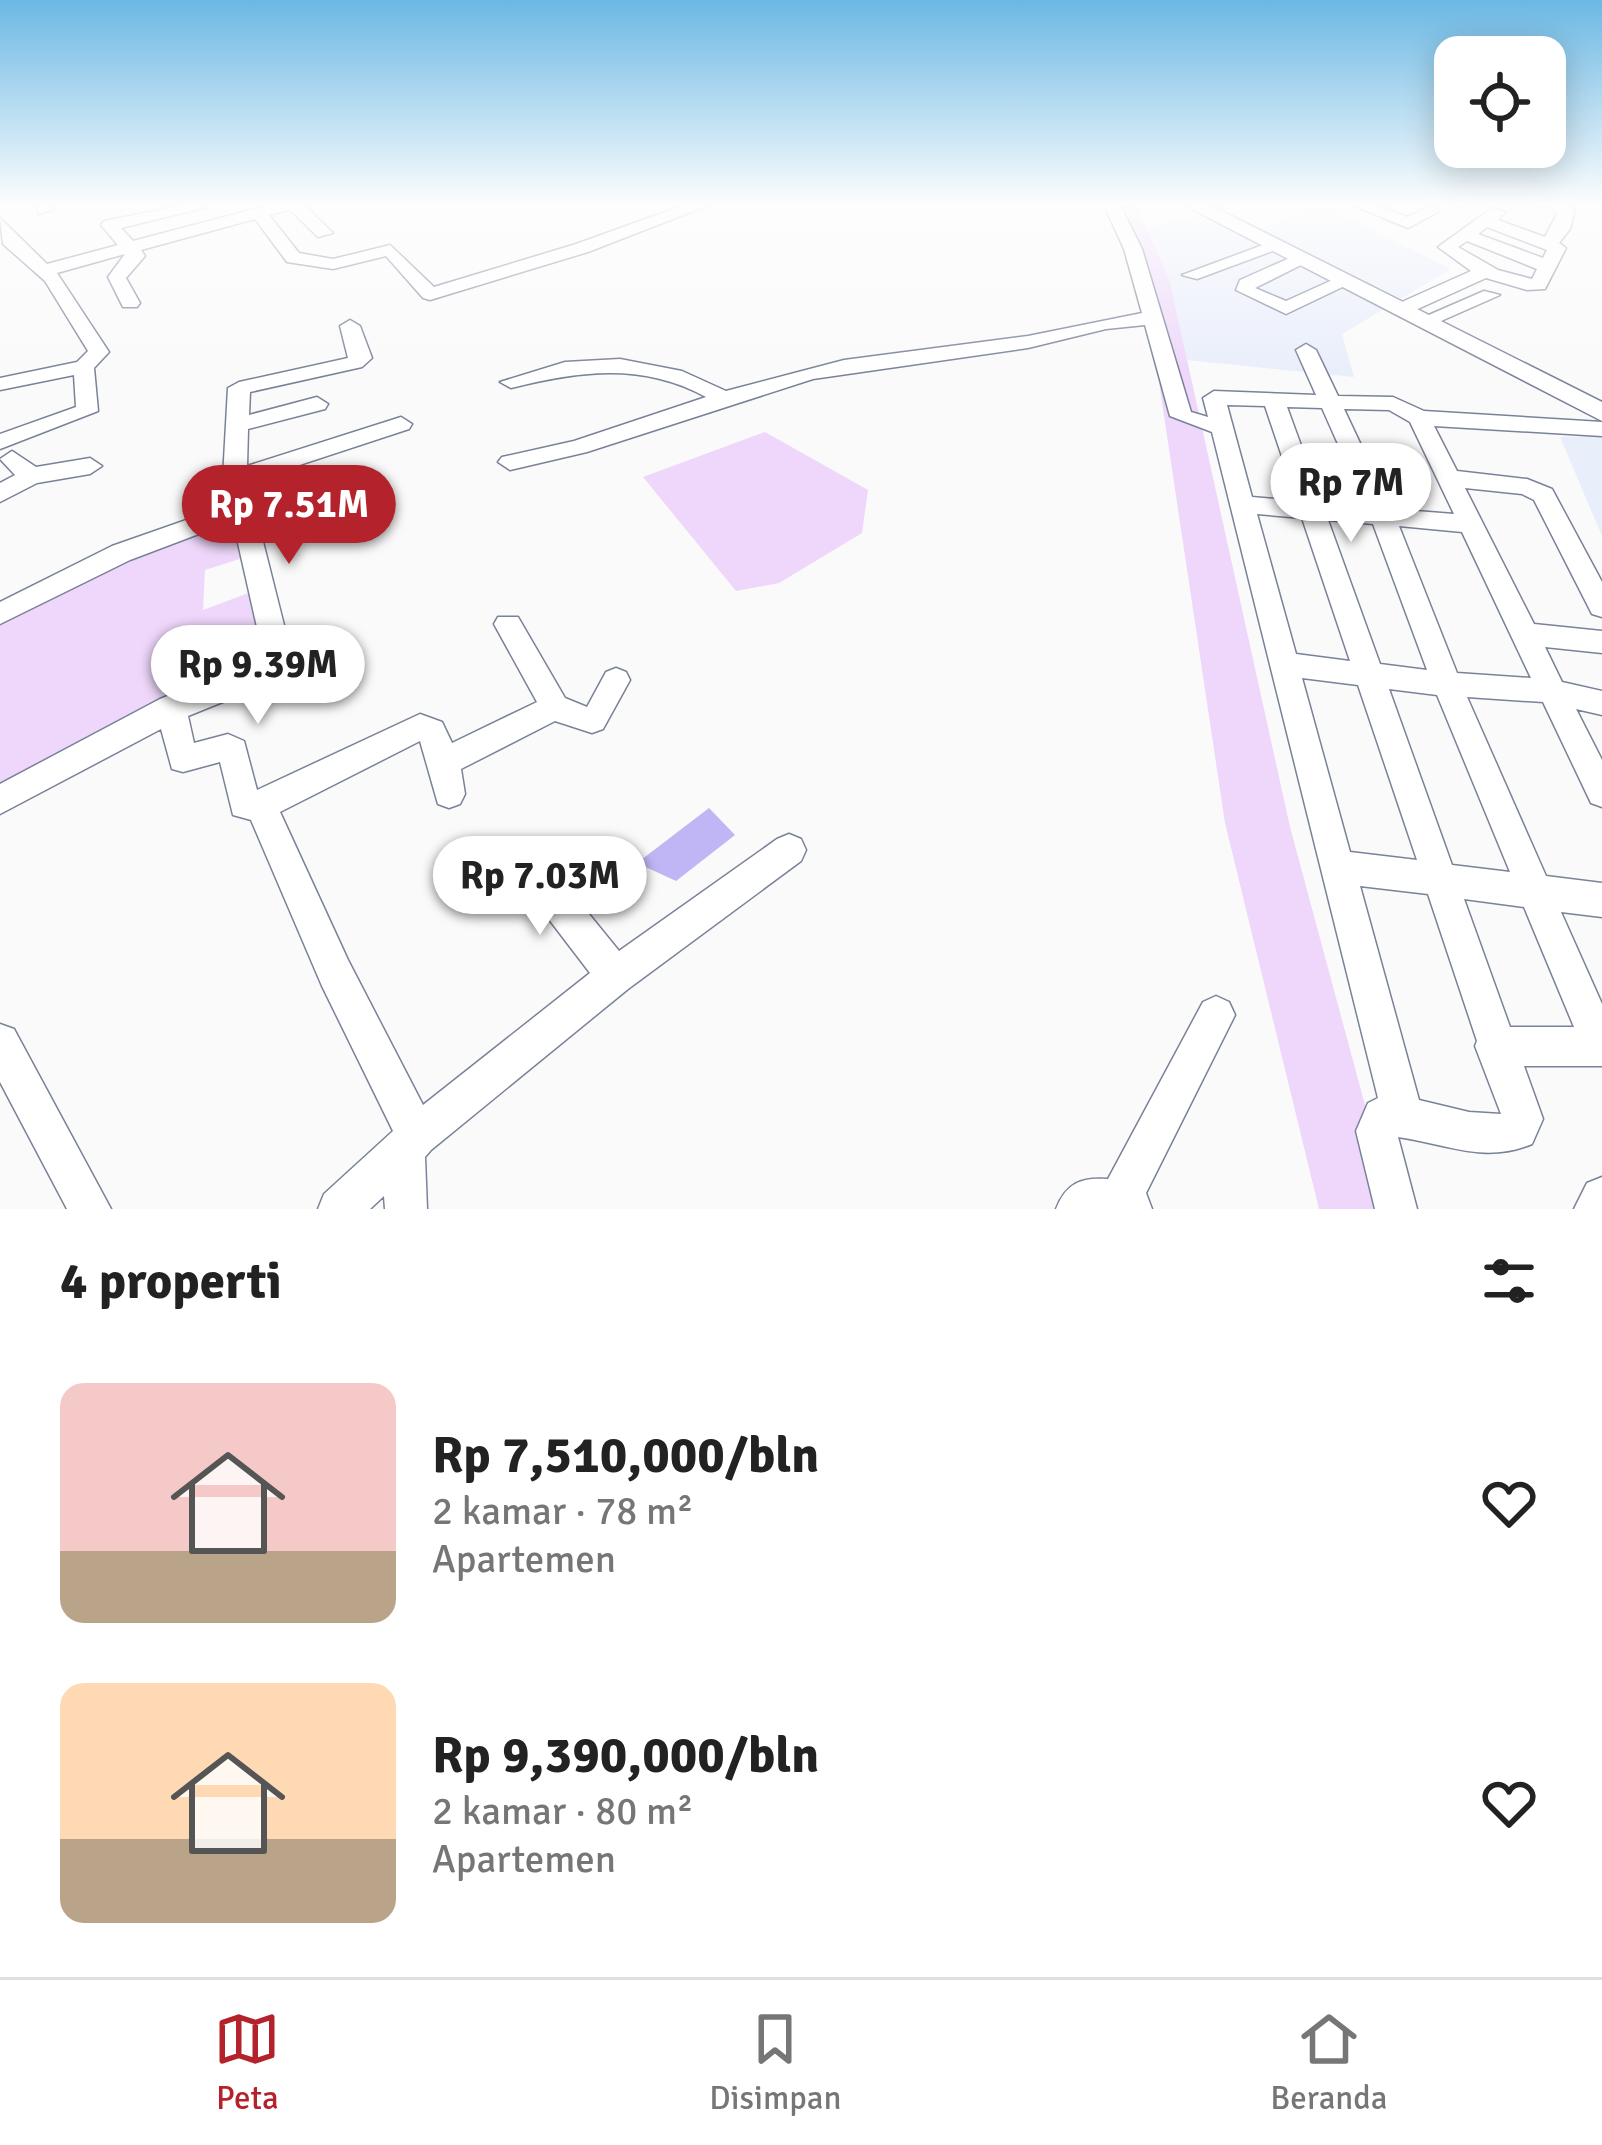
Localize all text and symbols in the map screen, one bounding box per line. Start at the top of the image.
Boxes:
map controls [1434,36,1566,168]
button: locate [1434,36,1566,168]
pin: Rp 7M [1267,443,1435,545]
text: Rp 7M [1297,458,1405,506]
pin: Rp 7.51M [165,465,413,567]
text: Rp 7.51M [209,480,369,528]
pin: Rp 9.39M [134,625,382,727]
text: Rp 9.39M [178,640,338,688]
pin: Rp 7.03M [416,836,664,938]
text: Rp 7.03M [460,851,620,899]
icon: filters [1476,1248,1542,1314]
text: 4 properti [60,1250,282,1313]
text: Rp 7,510,000/bln [432,1424,819,1487]
icon: home [156,1431,300,1575]
icon: heart [1476,1470,1542,1536]
text: 2 kamar · 78 m² [432,1487,693,1535]
text: Apartemen [432,1535,616,1583]
text: Rp 9,390,000/bln [432,1724,819,1787]
icon: home [156,1731,300,1875]
icon: heart [1476,1770,1542,1836]
text: 2 kamar · 80 m² [432,1787,693,1835]
text: Apartemen [432,1835,616,1883]
tab: Peta [214,2006,280,2119]
tab: Disimpan [709,2006,841,2119]
tab: Beranda [1270,2006,1388,2119]

